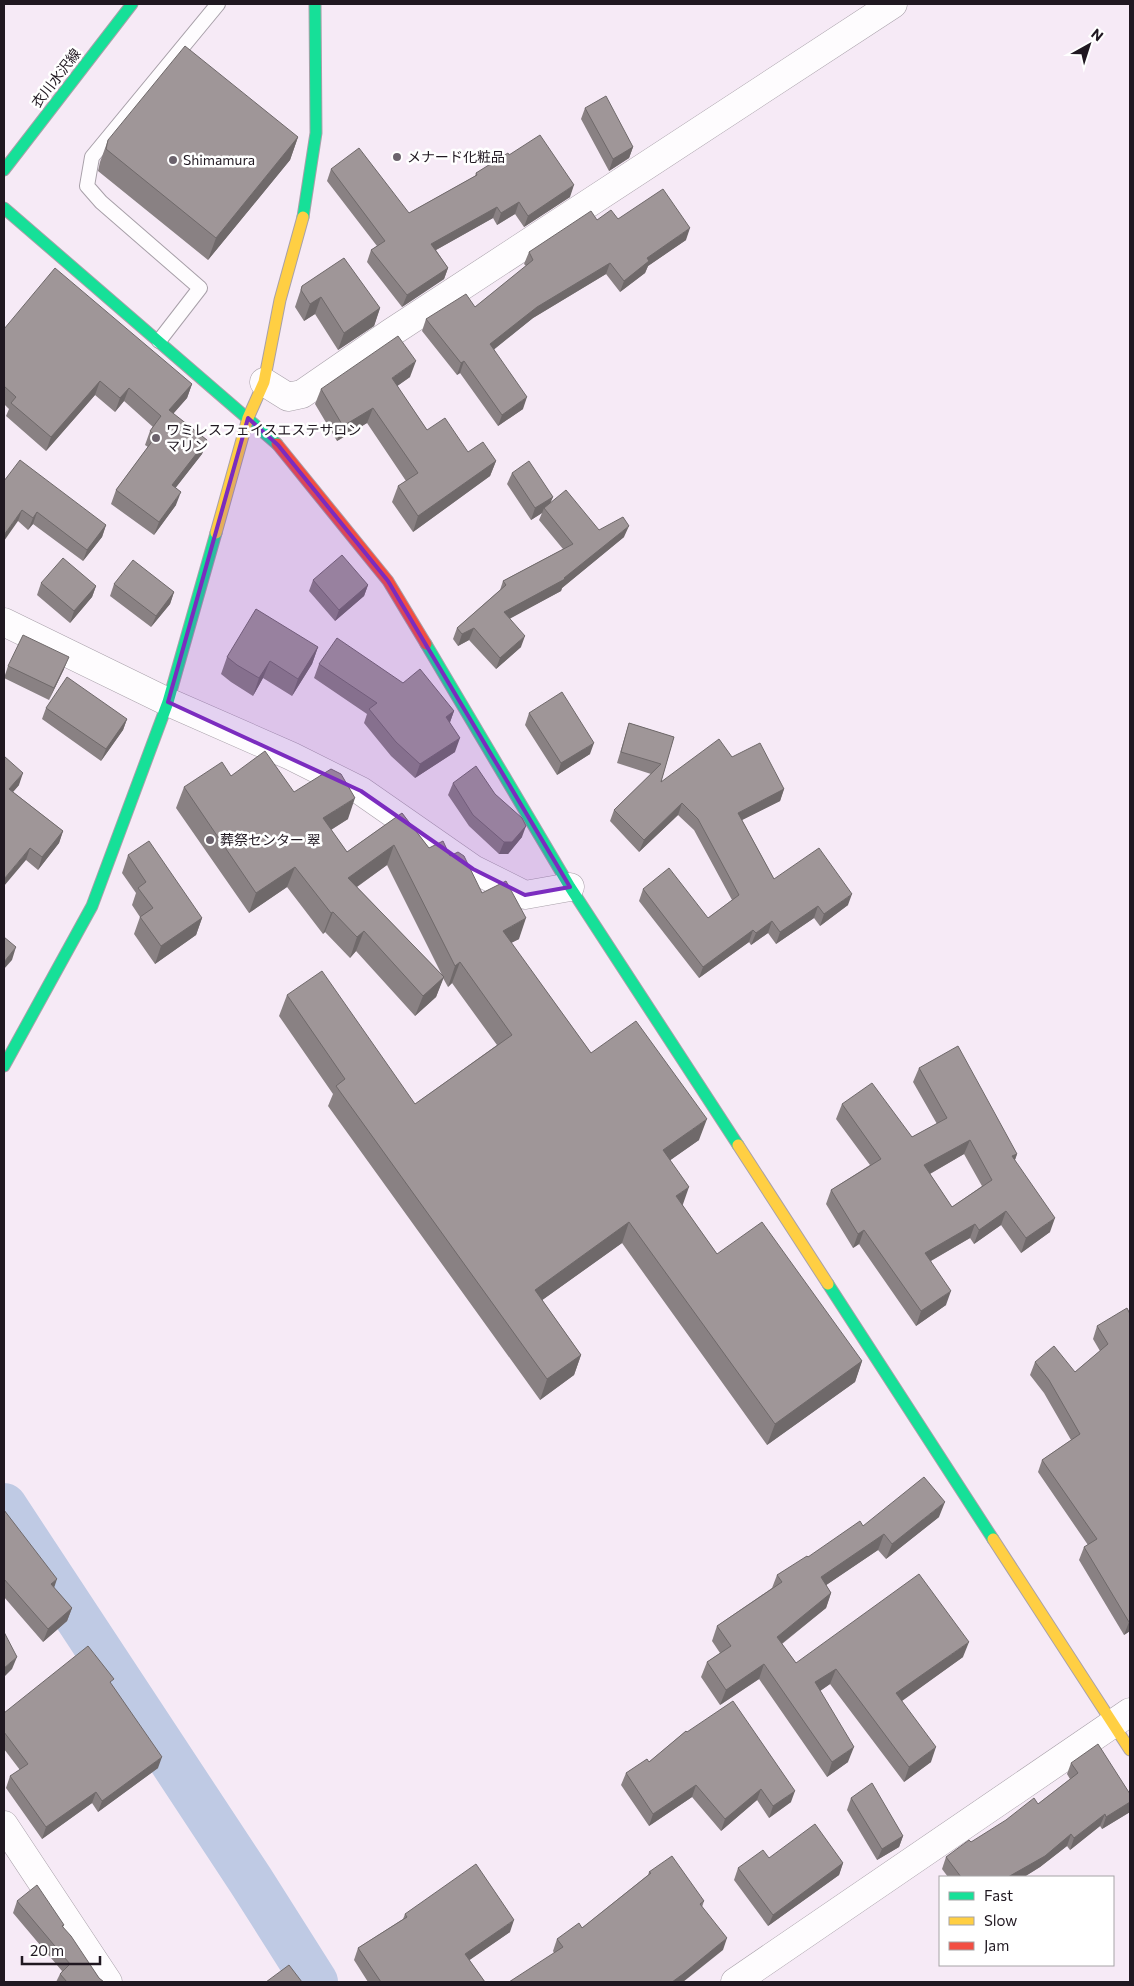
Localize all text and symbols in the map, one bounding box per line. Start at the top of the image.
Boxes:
north arrow [1064,20,1114,70]
text: N [1088,25,1107,44]
street label: 衣川水沢線 [27,45,84,111]
place label: メナード化粧品 [407,148,505,165]
place label: Shimamura [183,151,255,168]
marker: メナード化粧品 [391,151,403,163]
marker: Shimamura [167,154,179,166]
place label: ワミレスフェイスエステサロン マリン [166,421,362,454]
marker: ワミレスフェイスエステサロン マリン [150,432,162,444]
place label: 葬祭センター 翠 [220,831,321,848]
marker: 葬祭センター 翠 [204,834,216,846]
legend [939,1876,1114,1966]
text: Fast [984,1886,1013,1904]
text: Slow [984,1911,1017,1929]
scale bar [22,1934,100,1966]
text: Jam [984,1936,1009,1954]
text: 20 m [30,1941,64,1959]

